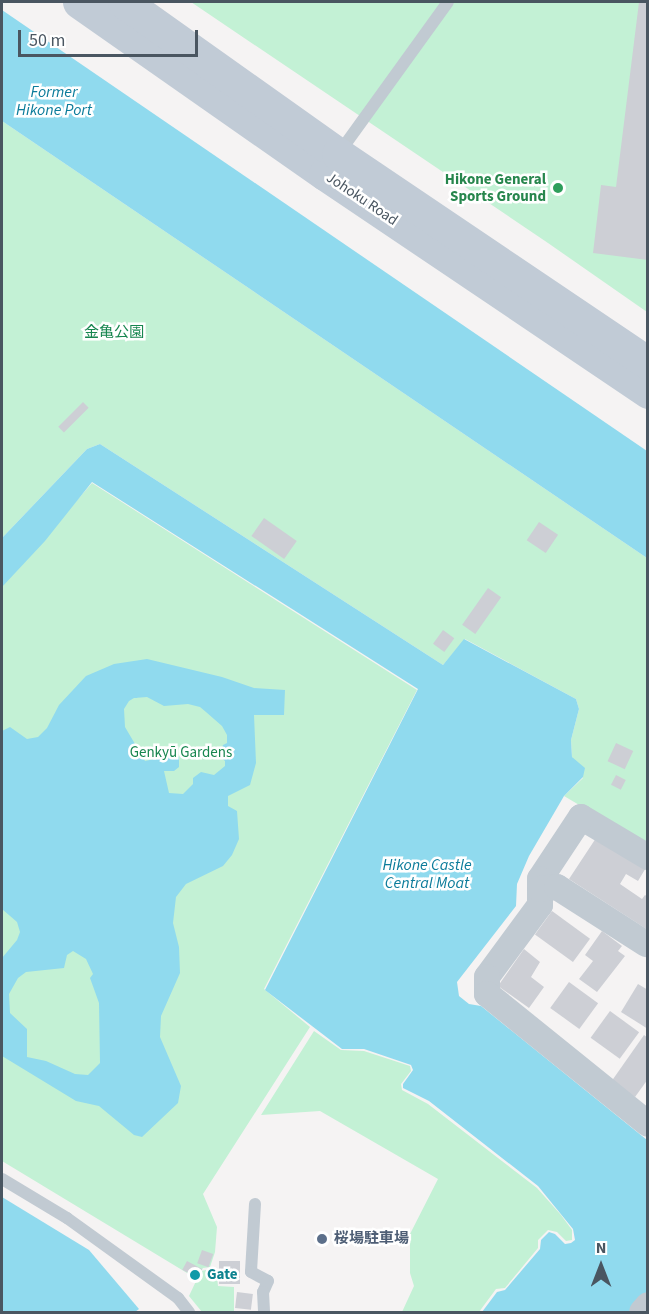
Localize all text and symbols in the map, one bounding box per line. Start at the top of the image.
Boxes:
scale bar [21,18,201,56]
text: 50 m [29,28,65,53]
water label: Former Hikone Port [16,82,92,120]
street label: Johoku Road [323,169,401,229]
place label: Hikone General Sports Ground [445,170,546,205]
marker: Hikone General Sports Ground [551,181,565,195]
park label: 金亀公園 [84,324,144,342]
park label: Genkyū Gardens [130,744,232,762]
water label: Hikone Castle Central Moat [382,855,472,893]
place label: 桜場駐車場 [334,1230,409,1248]
marker: 桜場駐車場 [315,1232,329,1246]
north arrow [571,1236,631,1296]
text: N [596,1237,606,1259]
place label: Gate [207,1266,237,1284]
marker: Gate [188,1268,202,1282]

